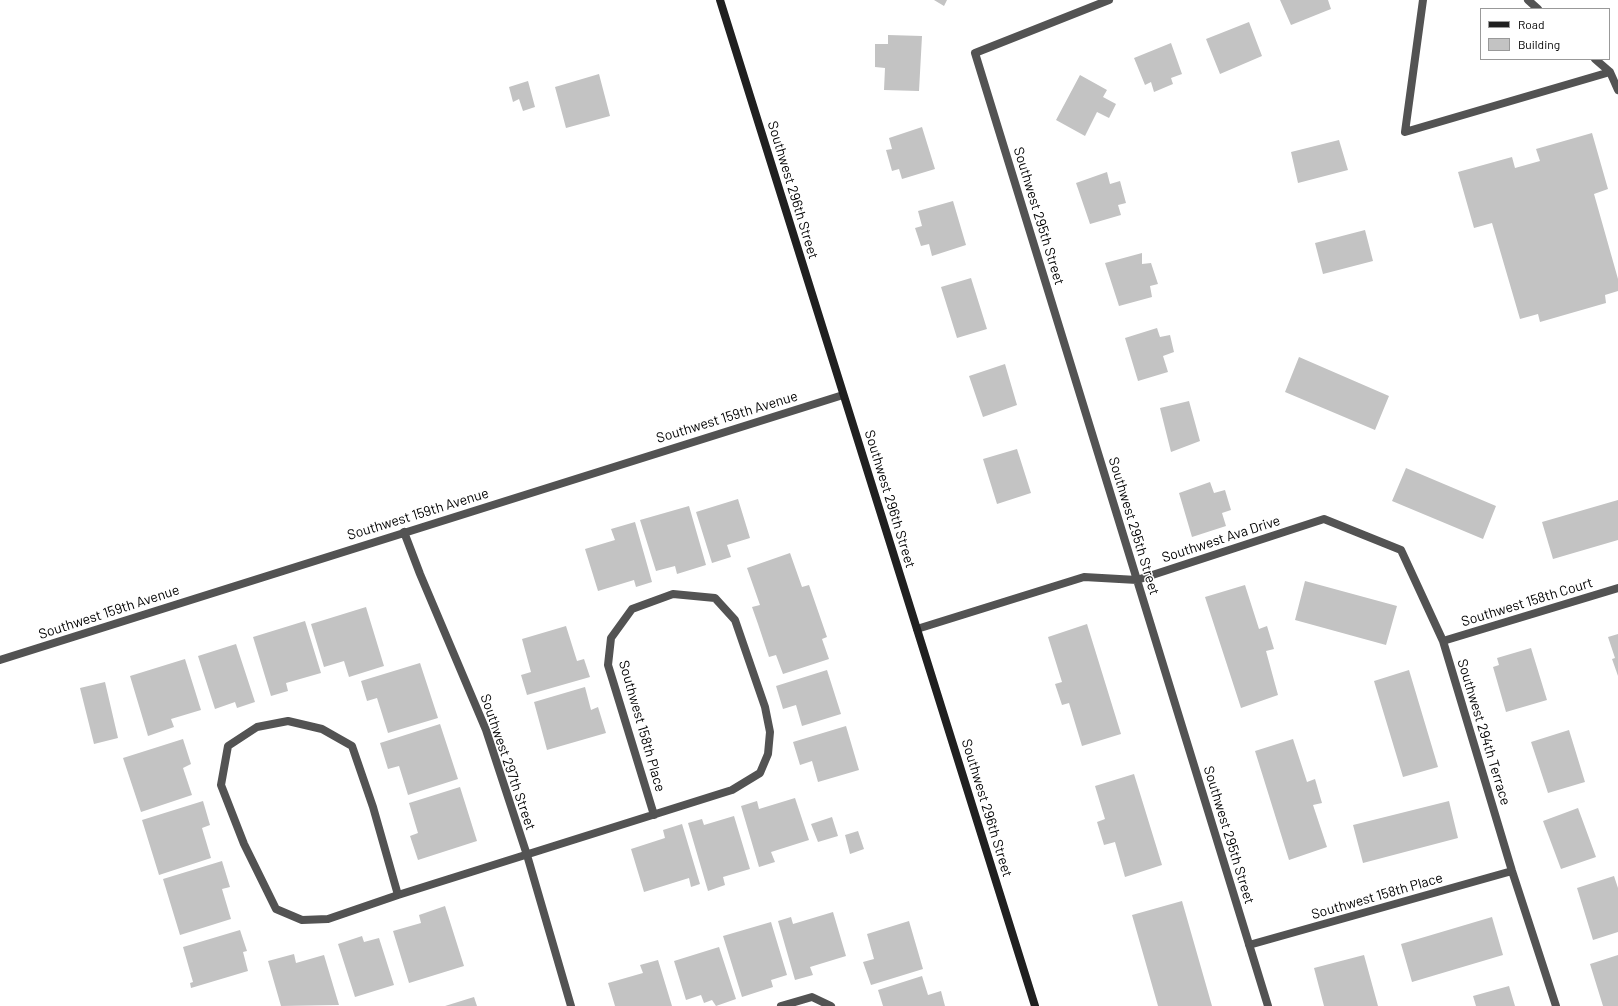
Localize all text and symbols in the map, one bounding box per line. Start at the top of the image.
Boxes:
legend [1480,8,1610,60]
text: Road [1518,17,1545,31]
text: Building [1518,37,1560,51]
street label: Southwest 296th Street [764,119,822,261]
street label: Southwest 295th Street [1010,145,1068,287]
street label: Southwest 159th Avenue [654,387,800,447]
street label: Southwest 296th Street [861,428,919,570]
street label: Southwest 295th Street [1105,455,1163,597]
street label: Southwest 159th Avenue [345,484,491,544]
street label: Southwest Ava Drive [1160,512,1282,566]
street label: Southwest 158th Court [1459,574,1595,630]
street label: Southwest 159th Avenue [37,581,181,643]
street label: Southwest 294th Terrace [1454,657,1514,807]
street label: Southwest 158th Place [615,658,669,794]
street label: Southwest 297th Street [477,692,539,832]
street label: Southwest 296th Street [958,737,1016,879]
street label: Southwest 295th Street [1200,764,1258,906]
street label: Southwest 158th Place [1309,869,1445,923]

